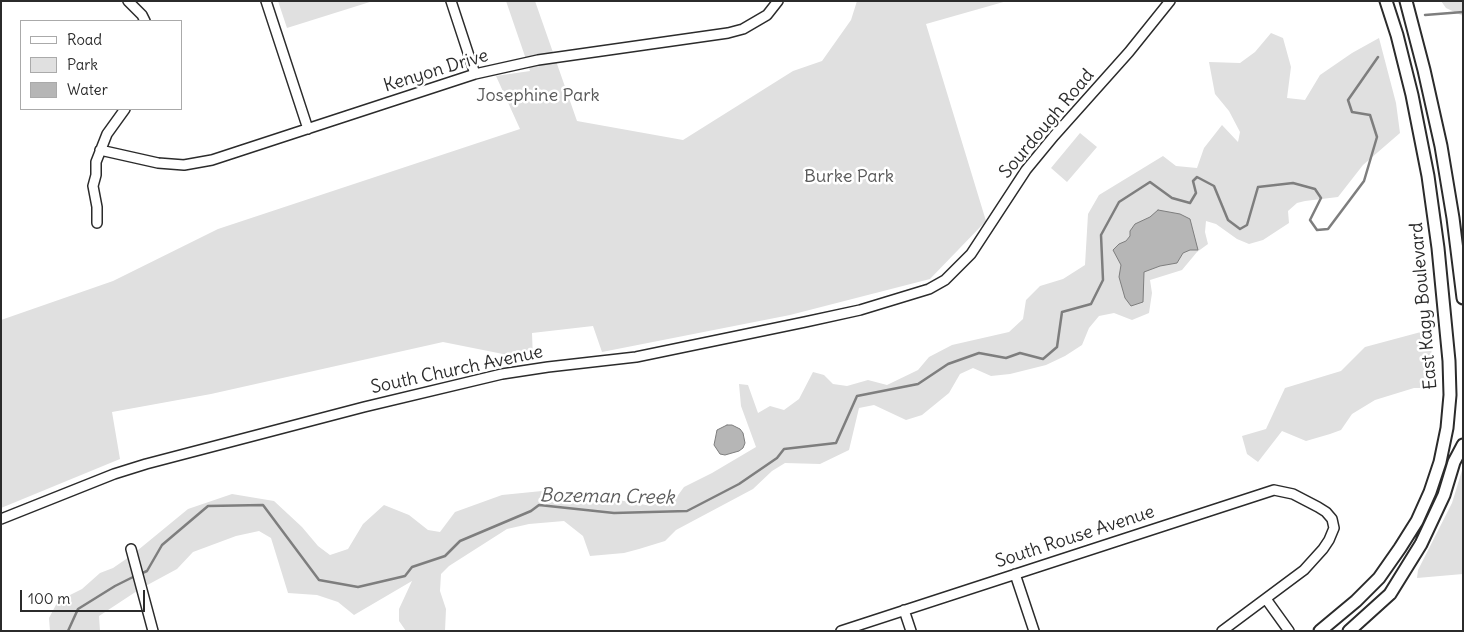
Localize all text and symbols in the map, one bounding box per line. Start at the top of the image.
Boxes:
legend [20,20,182,110]
text: Road [67,30,102,49]
street label: Kenyon Drive [381,45,491,97]
text: Park [67,55,98,74]
street label: Sourdough Road [995,65,1099,183]
text: Water [67,80,108,99]
park label: Josephine Park [476,85,600,107]
park label: Burke Park [804,166,894,188]
street label: East Kagy Boulevard [1406,222,1442,390]
street label: South Church Avenue [369,341,545,399]
water label: Bozeman Creek [539,484,675,510]
street label: South Rouse Avenue [993,501,1157,573]
scale bar [22,580,148,612]
text: 100 m [28,589,70,608]

